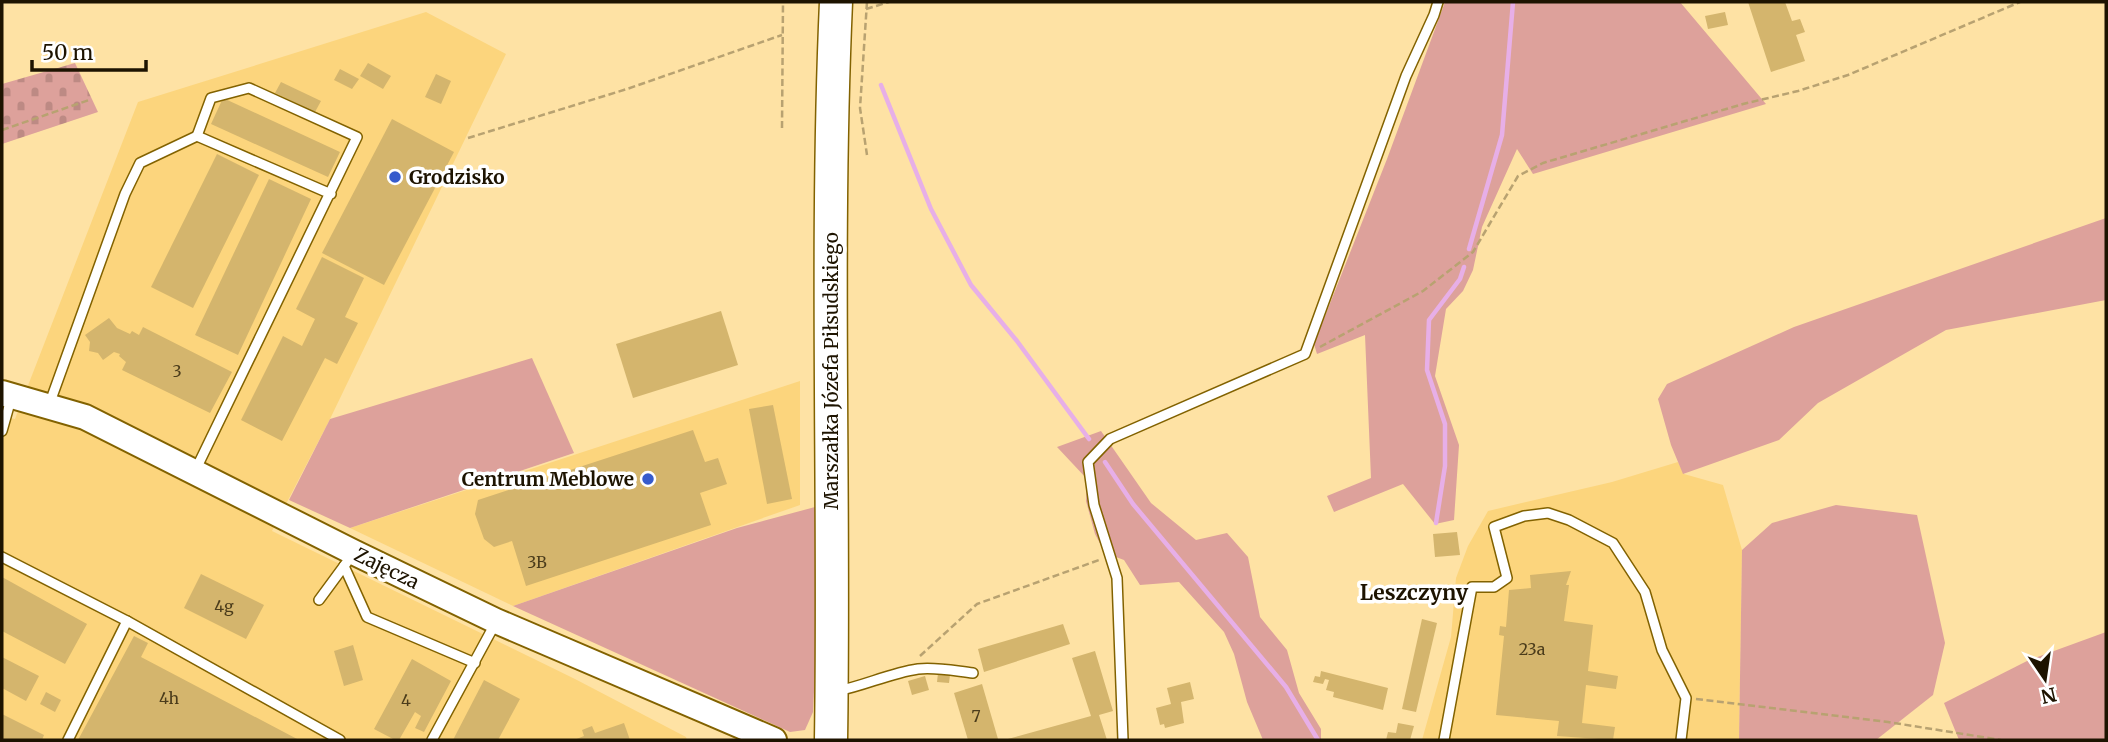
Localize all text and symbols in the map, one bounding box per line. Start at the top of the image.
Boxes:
scale bar [32,28,145,72]
text: 50 m [42,39,93,66]
place label: Grodzisko [409,165,505,189]
marker: Grodzisko [387,169,403,185]
street label: Marszałka Józefa Piłsudskiego [819,232,843,510]
house number: 3 [172,361,182,381]
place label: Centrum Meblowe [462,467,634,491]
marker: Centrum Meblowe [640,471,656,487]
street label: Zajęcza [351,542,423,594]
house number: 3B [527,552,547,572]
district label: Leszczyny [1360,579,1469,606]
house number: 4g [214,596,234,616]
house number: 23a [1519,639,1546,659]
north arrow [2010,644,2080,714]
text: N [2039,682,2059,709]
house number: 4h [159,688,179,708]
house number: 4 [401,690,411,710]
house number: 7 [971,706,981,726]

